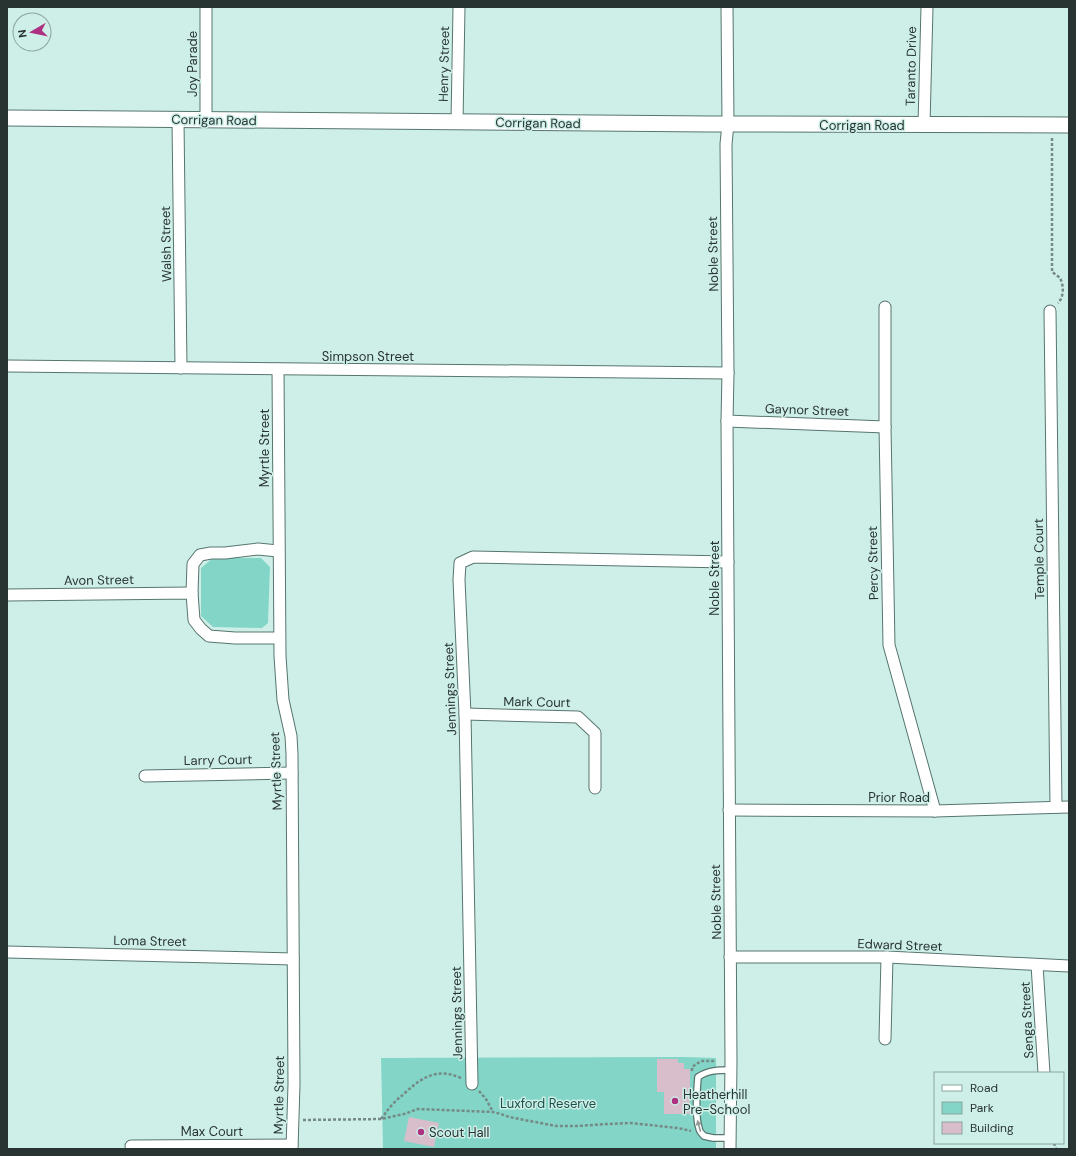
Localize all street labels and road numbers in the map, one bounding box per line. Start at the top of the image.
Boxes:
street label: Henry Street [435,26,453,102]
street label: Taranto Drive [902,26,920,106]
street label: Joy Parade [184,31,201,97]
street label: Corrigan Road [171,111,257,129]
street label: Corrigan Road [495,114,581,132]
street label: Corrigan Road [819,117,905,134]
street label: Walsh Street [157,206,175,282]
street label: Noble Street [704,216,722,292]
street label: Simpson Street [322,348,414,365]
street label: Gaynor Street [765,400,849,420]
street label: Myrtle Street [256,409,273,487]
street label: Temple Court [1030,518,1048,600]
street label: Percy Street [864,526,882,600]
street label: Noble Street [706,540,723,616]
street label: Avon Street [64,571,134,589]
street label: Jennings Street [440,642,460,736]
street label: Mark Court [503,693,571,711]
street label: Myrtle Street [266,731,286,811]
street label: Larry Court [184,751,252,769]
street label: Prior Road [868,789,930,806]
street label: Noble Street [707,864,725,940]
street label: Loma Street [113,932,187,950]
street label: Edward Street [857,935,943,955]
street label: Jennings Street [448,966,466,1060]
street label: Senga Street [1016,981,1038,1059]
street label: Myrtle Street [270,1056,288,1134]
street label: Max Court [181,1123,243,1140]

